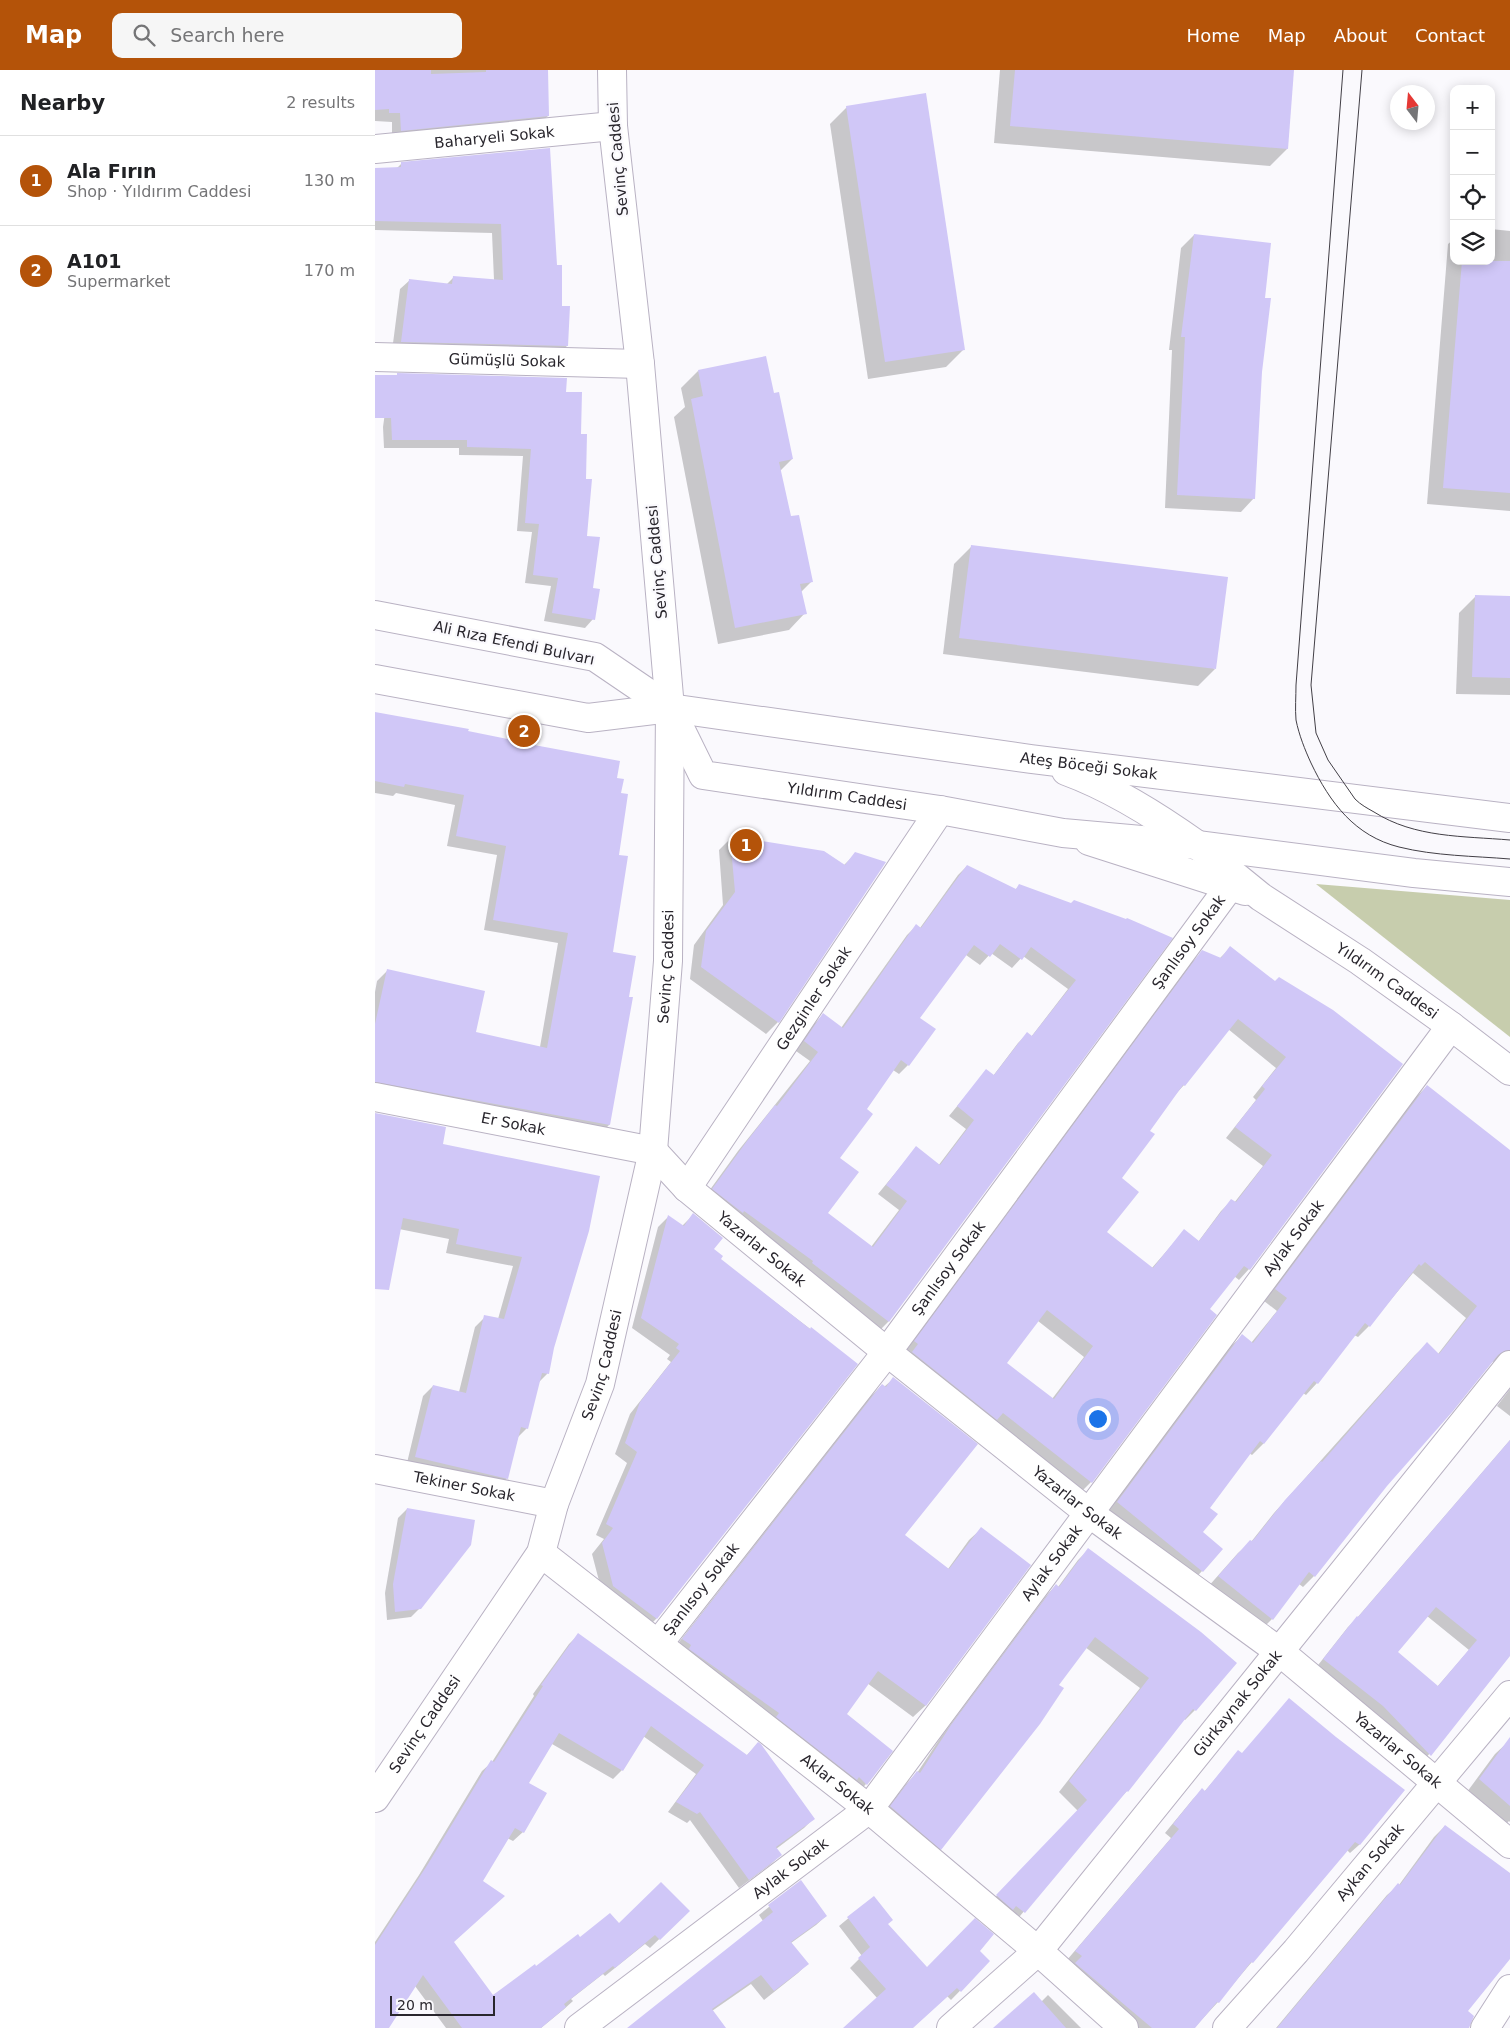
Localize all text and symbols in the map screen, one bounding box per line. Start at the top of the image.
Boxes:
search box [112,13,462,58]
text: Map [25,21,82,49]
icon: search [130,21,158,49]
text: Search here [170,24,284,46]
text: Home [1187,25,1240,46]
text: Map [1268,25,1306,46]
text: About [1334,25,1387,46]
text: Contact [1415,25,1485,46]
north arrow [1390,85,1435,130]
map controls [1450,85,1495,265]
button: + [1450,85,1495,130]
text: Nearby [20,91,105,115]
text: 2 results [286,93,355,112]
street label: Sevinç Caddesi [604,101,632,217]
street label: Baharyeli Sokak [434,123,556,152]
button: − [1450,130,1495,175]
text: Ala Fırın [67,160,157,182]
text: 1 [30,171,42,190]
text: 130 m [304,171,355,190]
button: locate [1450,175,1495,220]
text: Shop · Yıldırım Caddesi [67,182,251,201]
button: layers [1450,220,1495,265]
text: A101 [67,250,121,272]
text: 2 [30,261,42,280]
text: 170 m [304,261,355,280]
text: Supermarket [67,272,170,291]
street label: Gümüşlü Sokak [448,350,566,371]
street label: Sevinç Caddesi [643,504,671,620]
street label: Ali Rıza Efendi Bulvarı [432,617,596,669]
pin: 2 [508,712,540,750]
street label: Ateş Böceği Sokak [1019,749,1159,784]
street label: Yıldırım Caddesi [785,778,908,814]
pin: 1 [730,826,762,864]
street label: Şanlısoy Sokak [1148,891,1229,993]
street label: Sevinç Caddesi [654,909,677,1024]
street label: Yıldırım Caddesi [1332,938,1442,1023]
street label: Gezginler Sokak [773,943,855,1054]
street label: Er Sokak [480,1109,548,1139]
street label: Aylak Sokak [1259,1196,1328,1279]
street label: Yazarlar Sokak [713,1207,810,1291]
street label: Şanlısoy Sokak [908,1217,989,1319]
street label: Sevinç Caddesi [578,1308,626,1423]
your location [1085,1406,1111,1432]
street label: Yazarlar Sokak [1028,1462,1126,1543]
street label: Tekiner Sokak [411,1468,517,1505]
street label: Aylak Sokak [1018,1521,1086,1604]
street label: Şanlısoy Sokak [659,1539,743,1639]
street label: Gürkaynak Sokak [1189,1647,1286,1760]
street label: Sevinç Caddesi [385,1672,464,1777]
street label: Yazarlar Sokak [1349,1708,1446,1792]
street label: Aklar Sokak [797,1750,878,1819]
street label: Aykan Sokak [1333,1820,1408,1905]
street label: Aylak Sokak [749,1834,832,1903]
scale bar [390,1993,495,2016]
text: 20 m [397,1997,433,2013]

